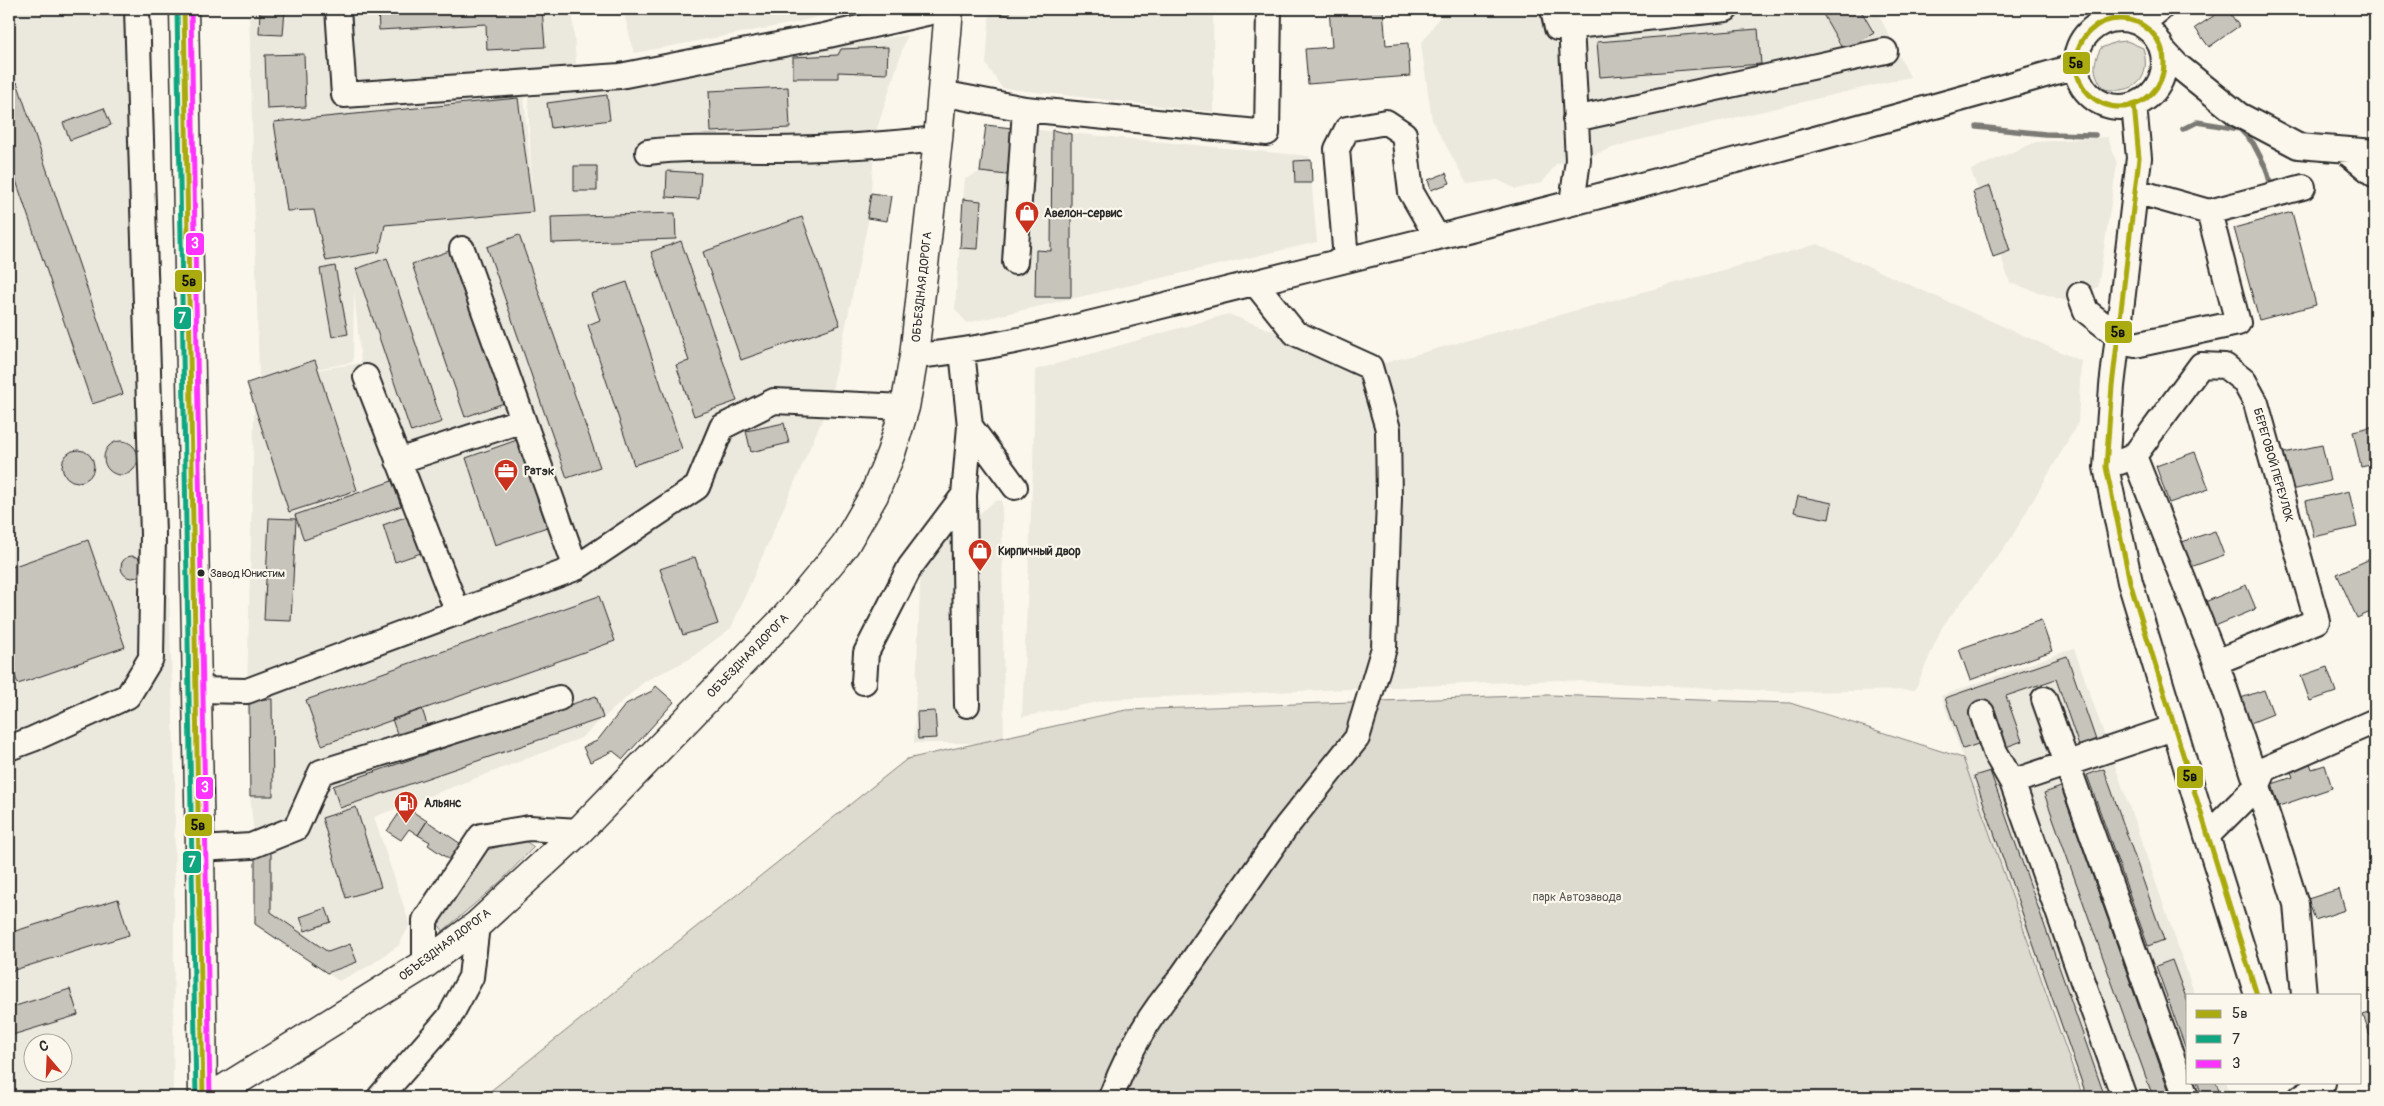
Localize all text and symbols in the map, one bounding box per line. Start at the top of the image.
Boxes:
line badge: 5в [2062,51,2091,75]
text: 5в [2069,55,2083,72]
shop icon: Авелон-сервис [1014,200,1040,234]
place label: Авелон-сервис [1044,206,1122,221]
street label: ОБЪЕЗДНАЯ ДОРОГА [909,231,935,343]
line badge: 3 [185,232,205,256]
text: 3 [191,235,199,252]
line badge: 5в [174,269,203,293]
text: 5в [182,273,196,290]
line badge: 7 [173,306,192,330]
text: 7 [178,310,186,327]
line badge: 5в [2104,320,2133,344]
text: 5в [2111,324,2125,341]
street label: БЕРЕГОВОЙ ПЕРЕУЛОК [2250,406,2296,524]
office icon: Ратэк [493,458,519,492]
place label: Ратэк [524,464,555,479]
shop icon: Кирпичный двор [967,538,993,572]
place label: Кирпичный двор [998,544,1081,559]
place label: Завод Юнистим [210,567,285,580]
marker: Завод Юнистим [196,568,206,578]
street label: ОБЪЕЗДНАЯ ДОРОГА [704,611,792,701]
line badge: 5в [2176,765,2204,789]
text: 5в [2183,768,2197,785]
line badge: 3 [195,776,214,800]
text: 3 [201,779,209,796]
fuel station icon: Альянс [393,790,419,824]
place label: Альянс [424,796,461,811]
line badge: 5в [184,813,213,837]
text: 5в [191,817,205,834]
line badge: 7 [182,850,202,874]
text: 7 [188,854,196,871]
park label: парк Автозавода [1533,890,1622,905]
street label: ОБЪЕЗДНАЯ ДОРОГА [396,905,494,984]
legend [2186,994,2362,1084]
text: 5в [2232,1004,2248,1023]
text: 7 [2232,1030,2240,1049]
north arrow [22,1034,72,1084]
text: С [37,1037,51,1056]
text: 3 [2232,1054,2240,1073]

